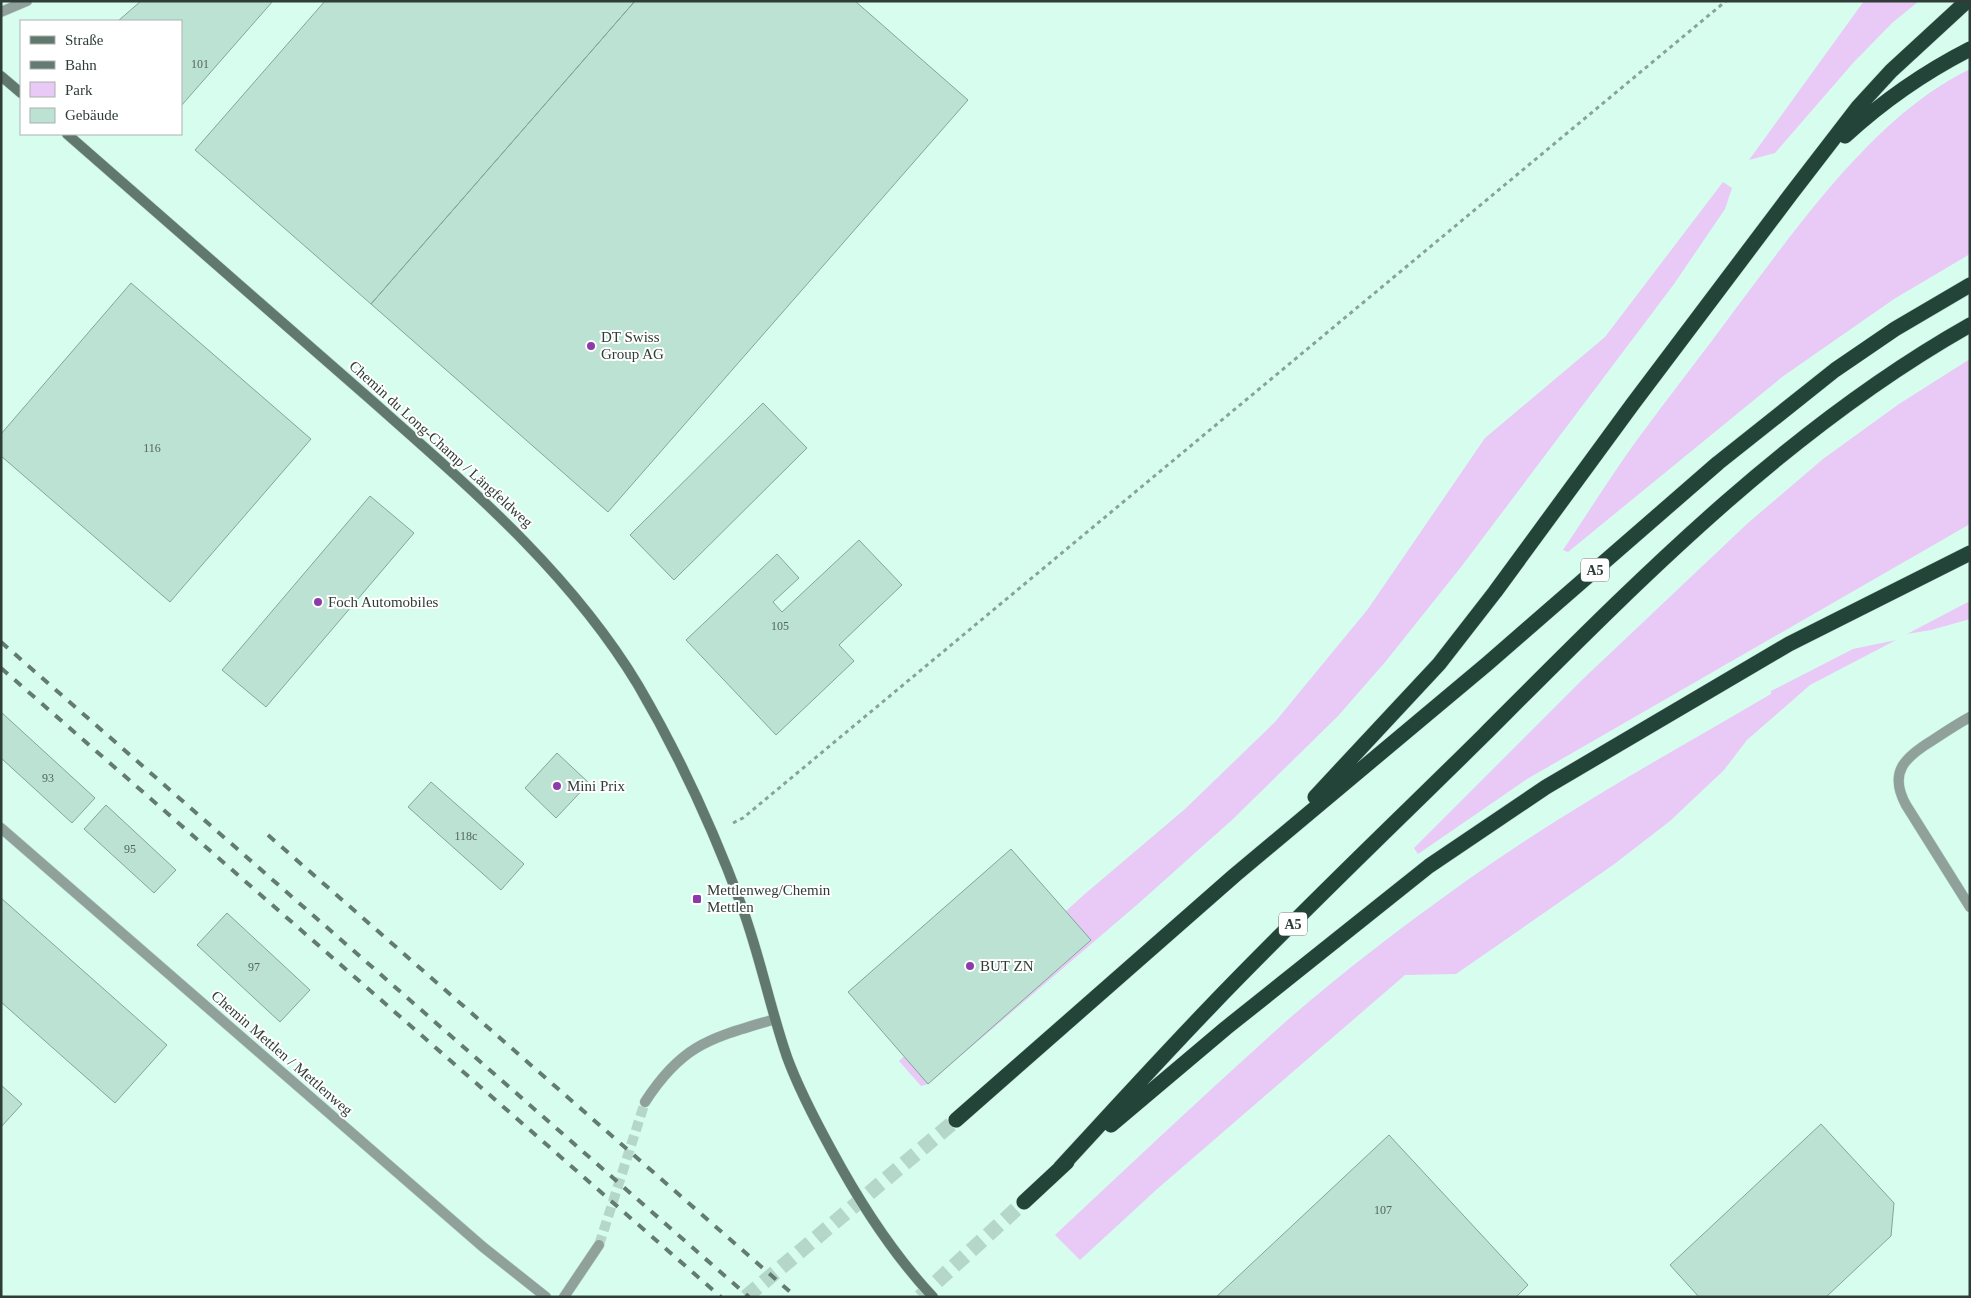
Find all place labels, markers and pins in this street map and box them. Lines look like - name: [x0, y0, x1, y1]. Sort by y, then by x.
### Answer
- place label: DT Swiss Group AG: [601, 329, 664, 362]
- marker: DT Swiss Group AG: [585, 340, 597, 352]
- place label: Foch Automobiles: [328, 594, 439, 610]
- marker: Foch Automobiles: [312, 596, 324, 608]
- place label: Mini Prix: [567, 778, 625, 794]
- marker: Mini Prix: [551, 780, 563, 792]
- place label: Mettlenweg/Chemin Mettlen: [707, 882, 831, 915]
- marker: Mettlenweg/Chemin Mettlen: [691, 893, 703, 905]
- place label: BUT ZN: [980, 958, 1034, 974]
- marker: BUT ZN: [964, 960, 976, 972]

